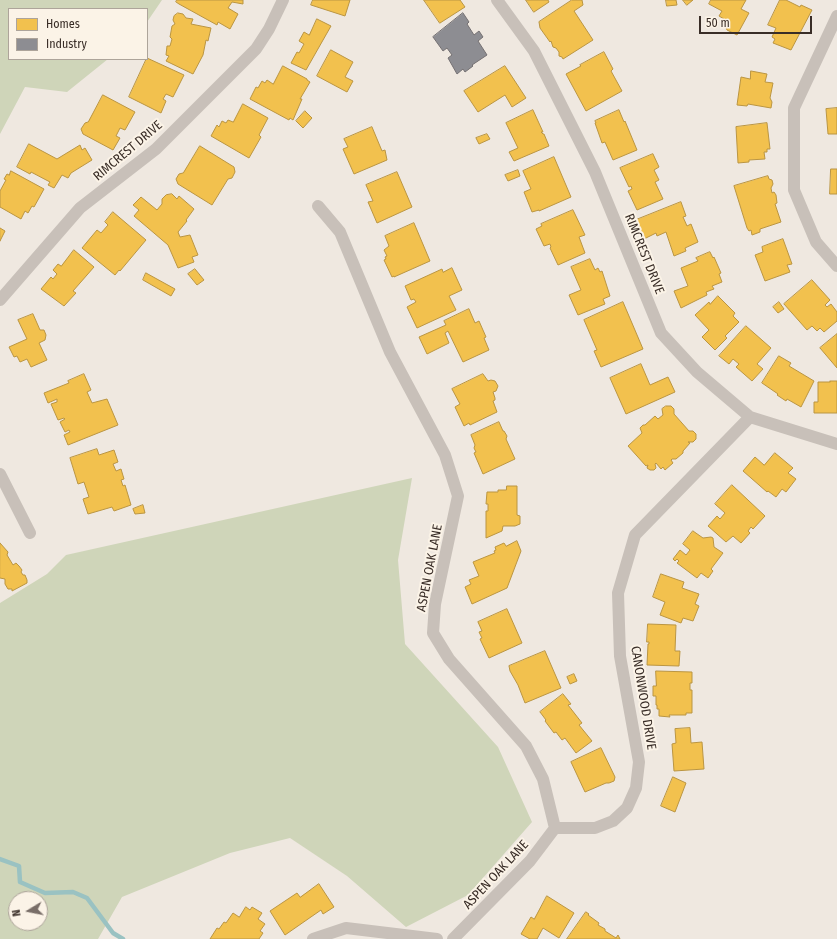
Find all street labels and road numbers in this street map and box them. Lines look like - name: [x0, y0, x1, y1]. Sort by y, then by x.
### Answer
- street label: RIMCREST DRIVE: [90, 118, 166, 184]
- street label: RIMCREST DRIVE: [621, 212, 667, 296]
- street label: ASPEN OAK LANE: [414, 523, 446, 613]
- street label: CANONWOOD DRIVE: [627, 645, 659, 751]
- street label: ASPEN OAK LANE: [460, 837, 532, 913]

